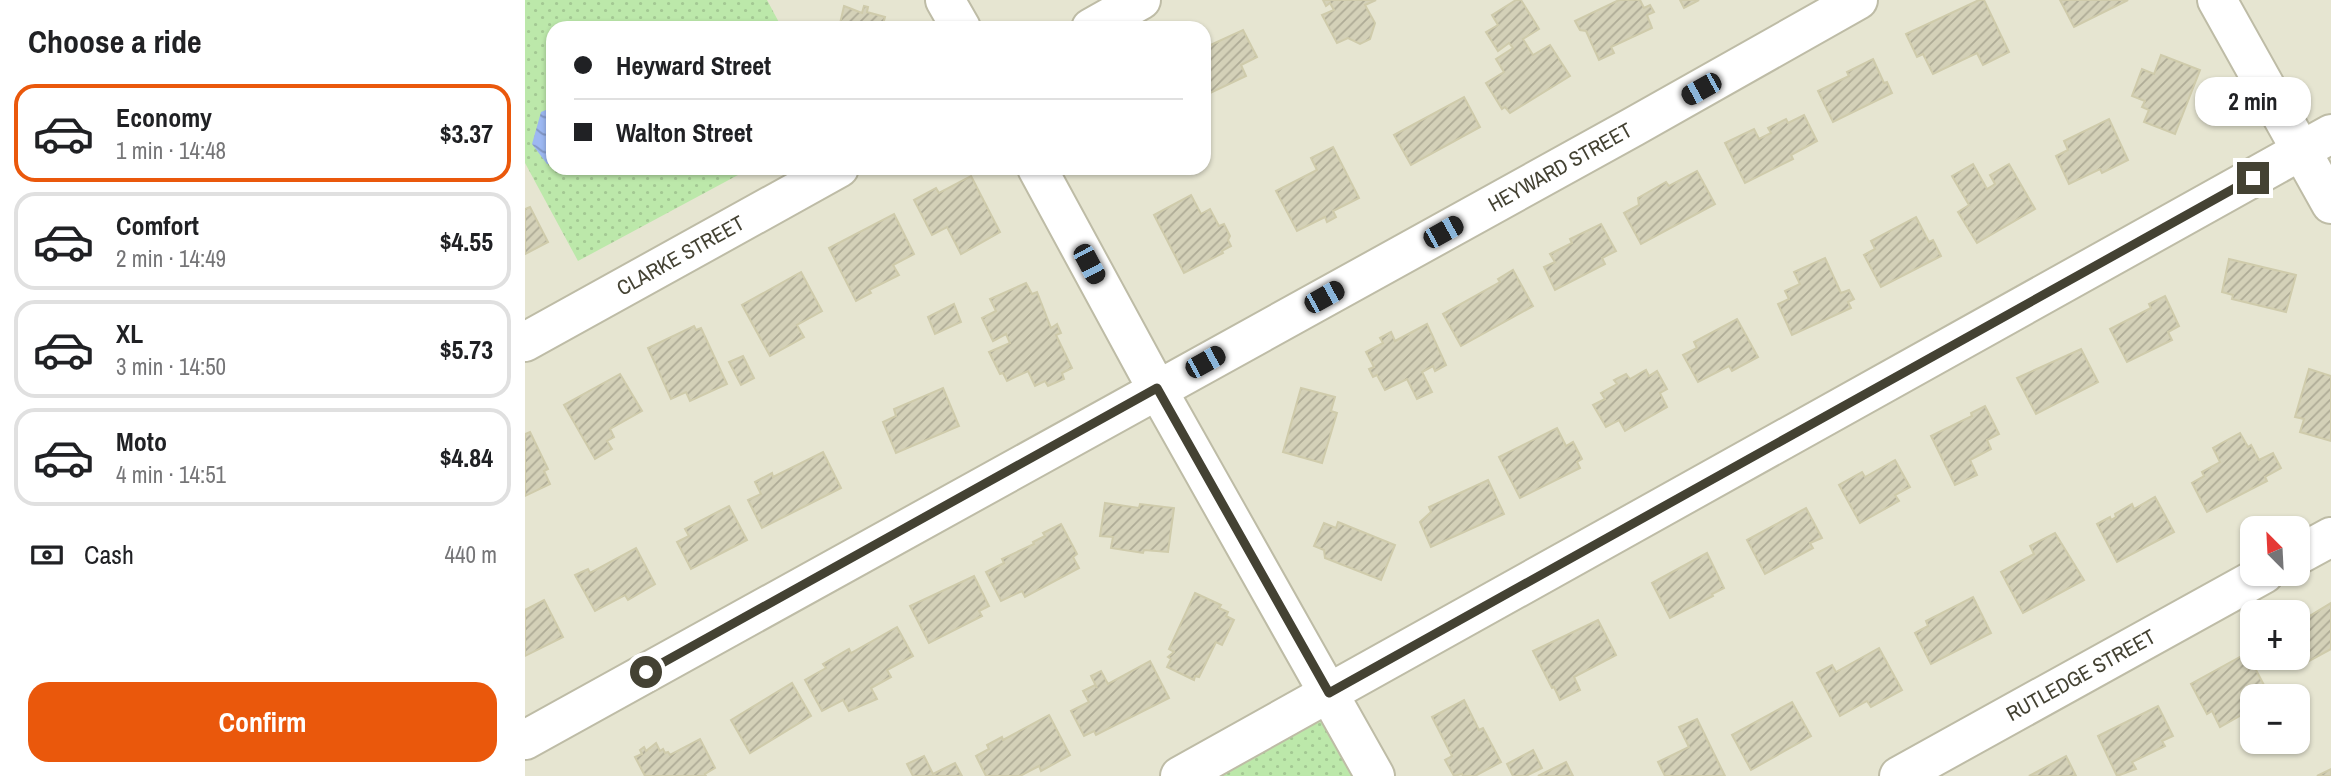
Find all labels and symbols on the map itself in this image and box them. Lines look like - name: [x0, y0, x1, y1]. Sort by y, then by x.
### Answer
- car: [1678, 70, 1725, 108]
- callout: 2 min: [2195, 76, 2311, 125]
- street label: HEYWARD STREET: [1483, 115, 1637, 218]
- route end: [2237, 162, 2269, 194]
- street label: CLARKE STREET: [611, 208, 750, 302]
- car: [1420, 213, 1467, 251]
- car: [1070, 241, 1109, 287]
- car: [1301, 278, 1348, 316]
- car: [1182, 343, 1229, 381]
- north arrow: [2240, 516, 2310, 586]
- street label: RUTLEDGE STREET: [2001, 622, 2161, 728]
- route start: [630, 656, 662, 688]

